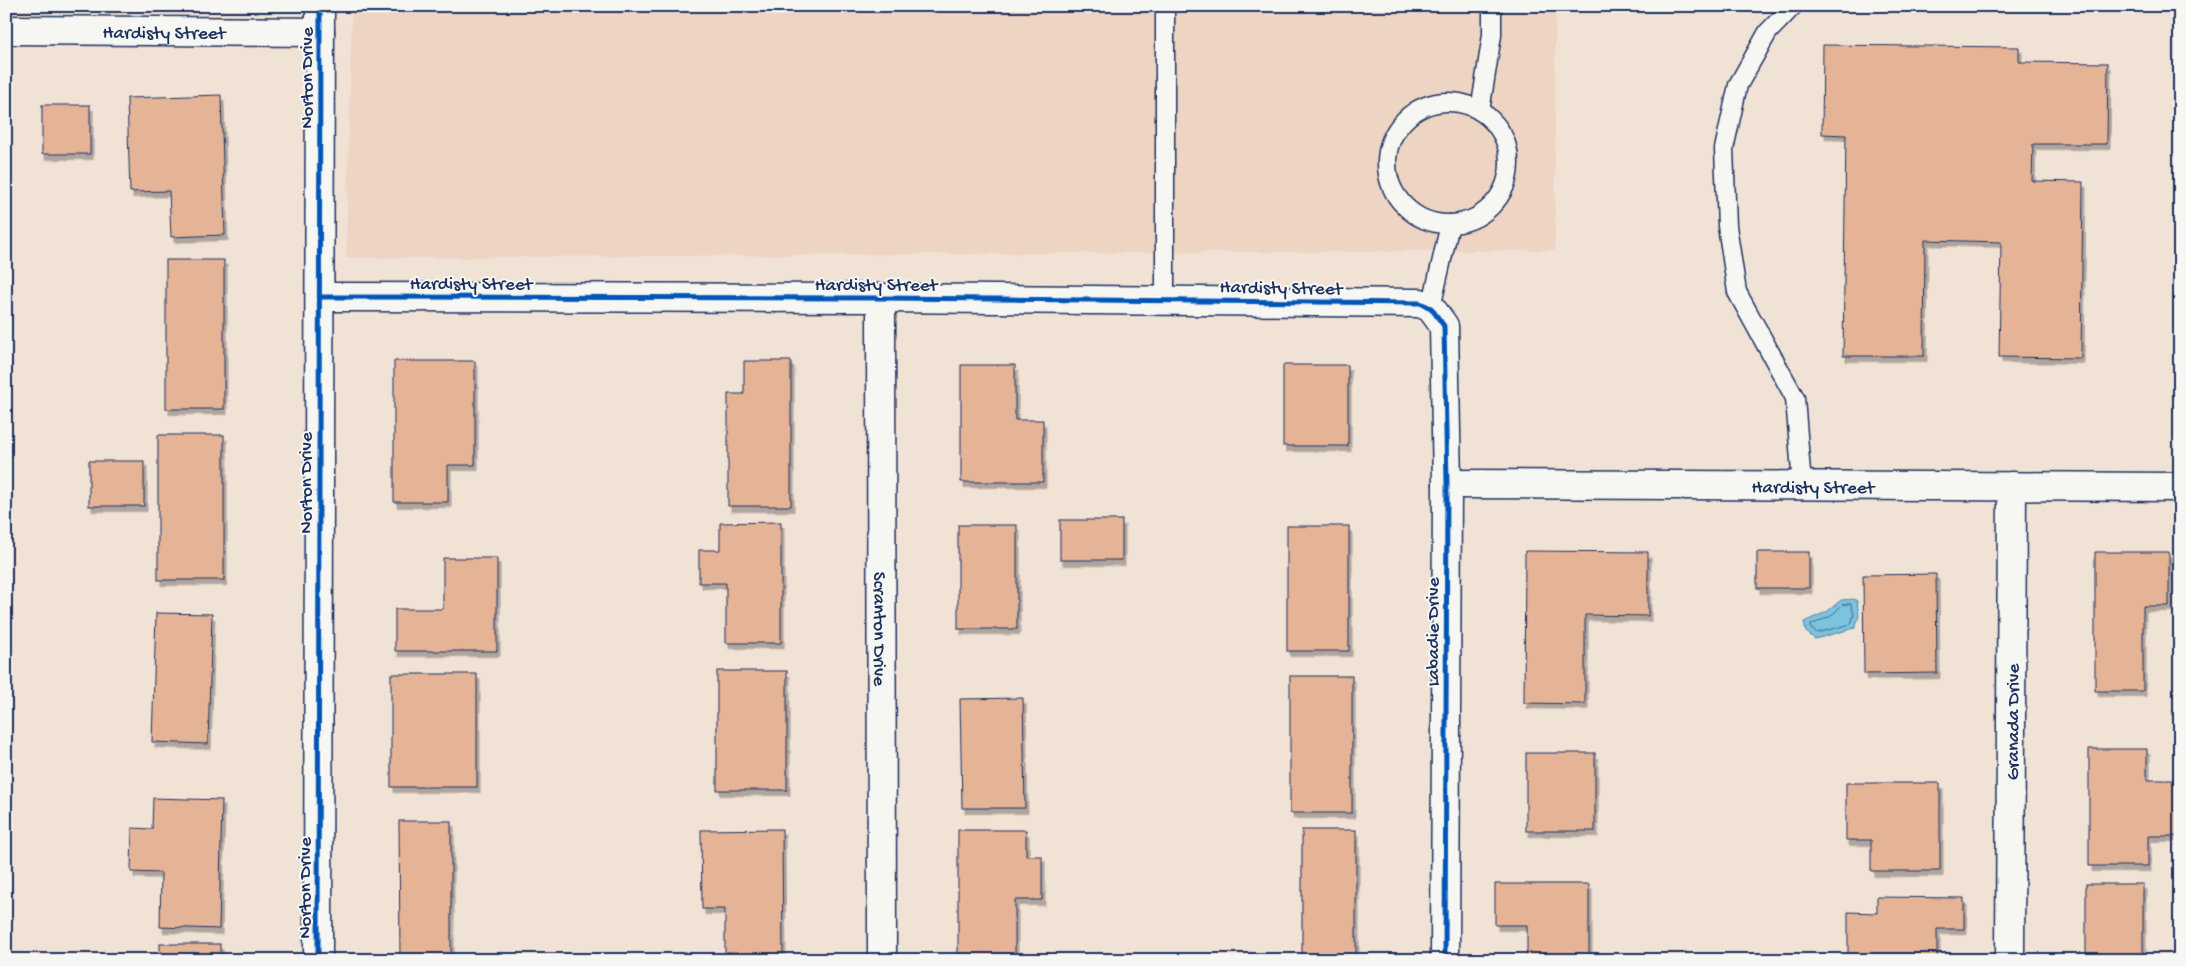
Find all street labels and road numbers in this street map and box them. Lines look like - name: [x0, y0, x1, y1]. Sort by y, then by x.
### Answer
- street label: Hardisty Street: [103, 23, 228, 46]
- street label: Norton Drive: [297, 27, 320, 129]
- street label: Hardisty Street: [410, 274, 535, 297]
- street label: Hardisty Street: [815, 275, 940, 298]
- street label: Hardisty Street: [1219, 277, 1345, 302]
- street label: Norton Drive: [296, 432, 319, 534]
- street label: Hardisty Street: [1752, 477, 1877, 501]
- street label: Scranton Drive: [866, 572, 890, 686]
- street label: Labadie Drive: [1423, 577, 1446, 687]
- street label: Granada Drive: [2003, 664, 2026, 780]
- street label: Norton Drive: [295, 837, 318, 939]

